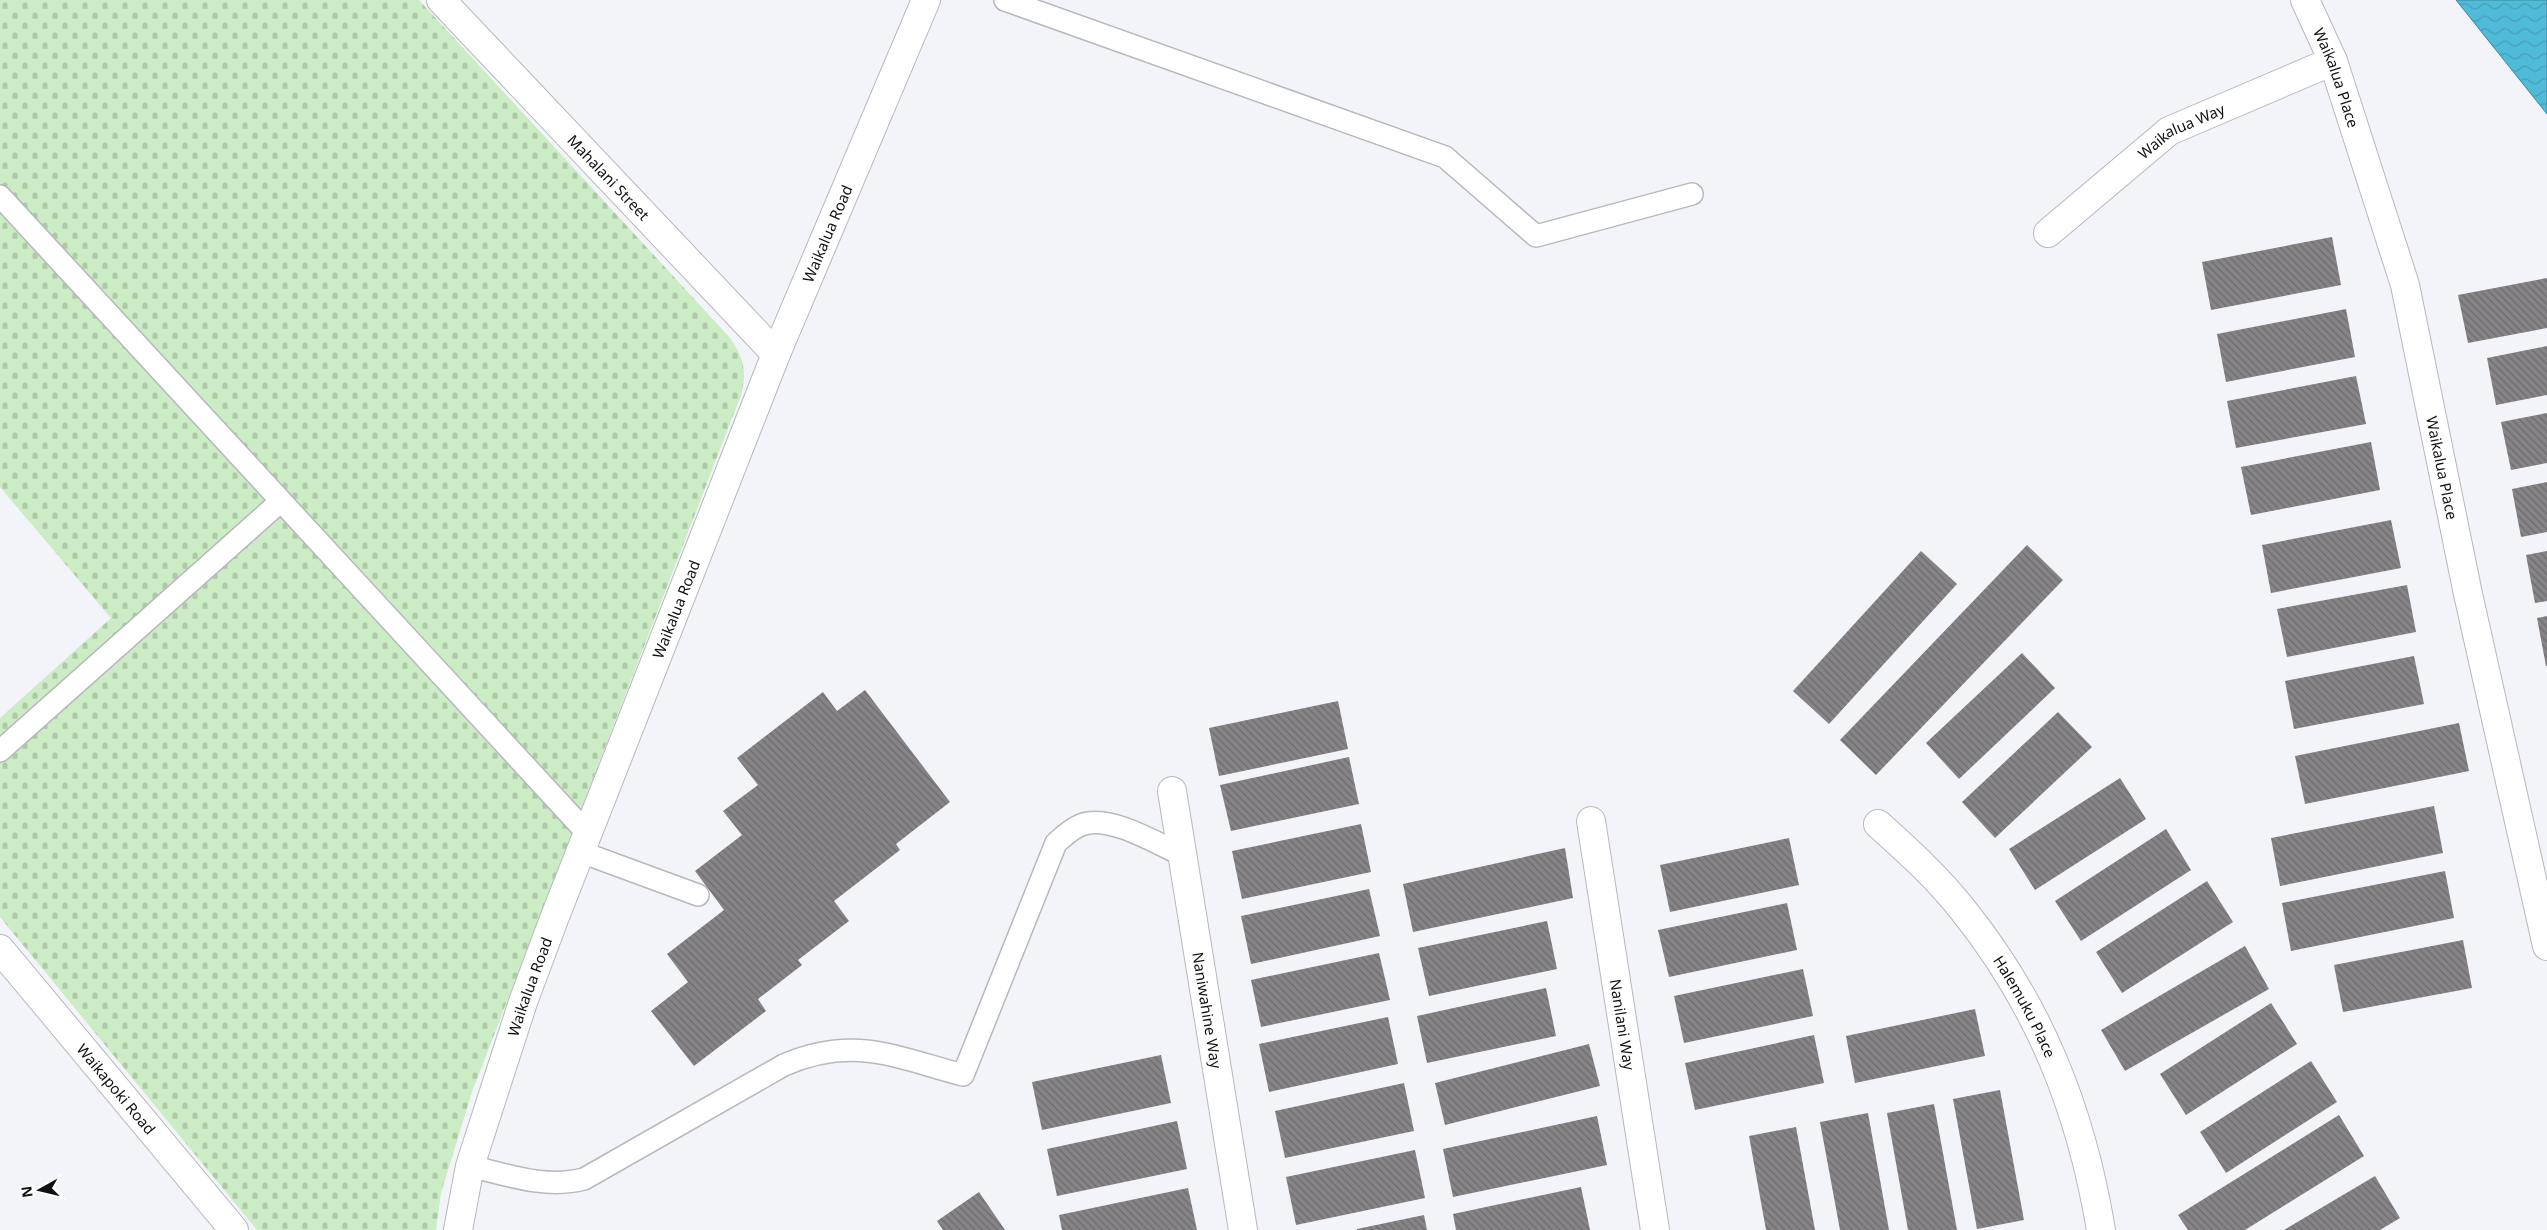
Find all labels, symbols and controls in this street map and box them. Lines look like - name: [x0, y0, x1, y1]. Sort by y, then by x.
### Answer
- street label: Waikalua Place: [2309, 24, 2364, 130]
- street label: Waikalua Way: [2133, 98, 2228, 163]
- street label: Mahalani Street: [563, 130, 655, 225]
- street label: Waikalua Road: [798, 182, 857, 285]
- street label: Waikalua Place: [2422, 414, 2463, 521]
- street label: Waikalua Road: [647, 557, 704, 661]
- street label: Waikalua Road: [503, 934, 556, 1039]
- street label: Naniwahine Way: [1188, 950, 1227, 1070]
- street label: Halemuku Place: [1989, 951, 2061, 1061]
- street label: Nanilani Way: [1606, 977, 1640, 1072]
- street label: Waikapoki Road: [73, 1039, 160, 1139]
- north arrow: [15, 1165, 65, 1215]
- text: N: [16, 1185, 37, 1199]

